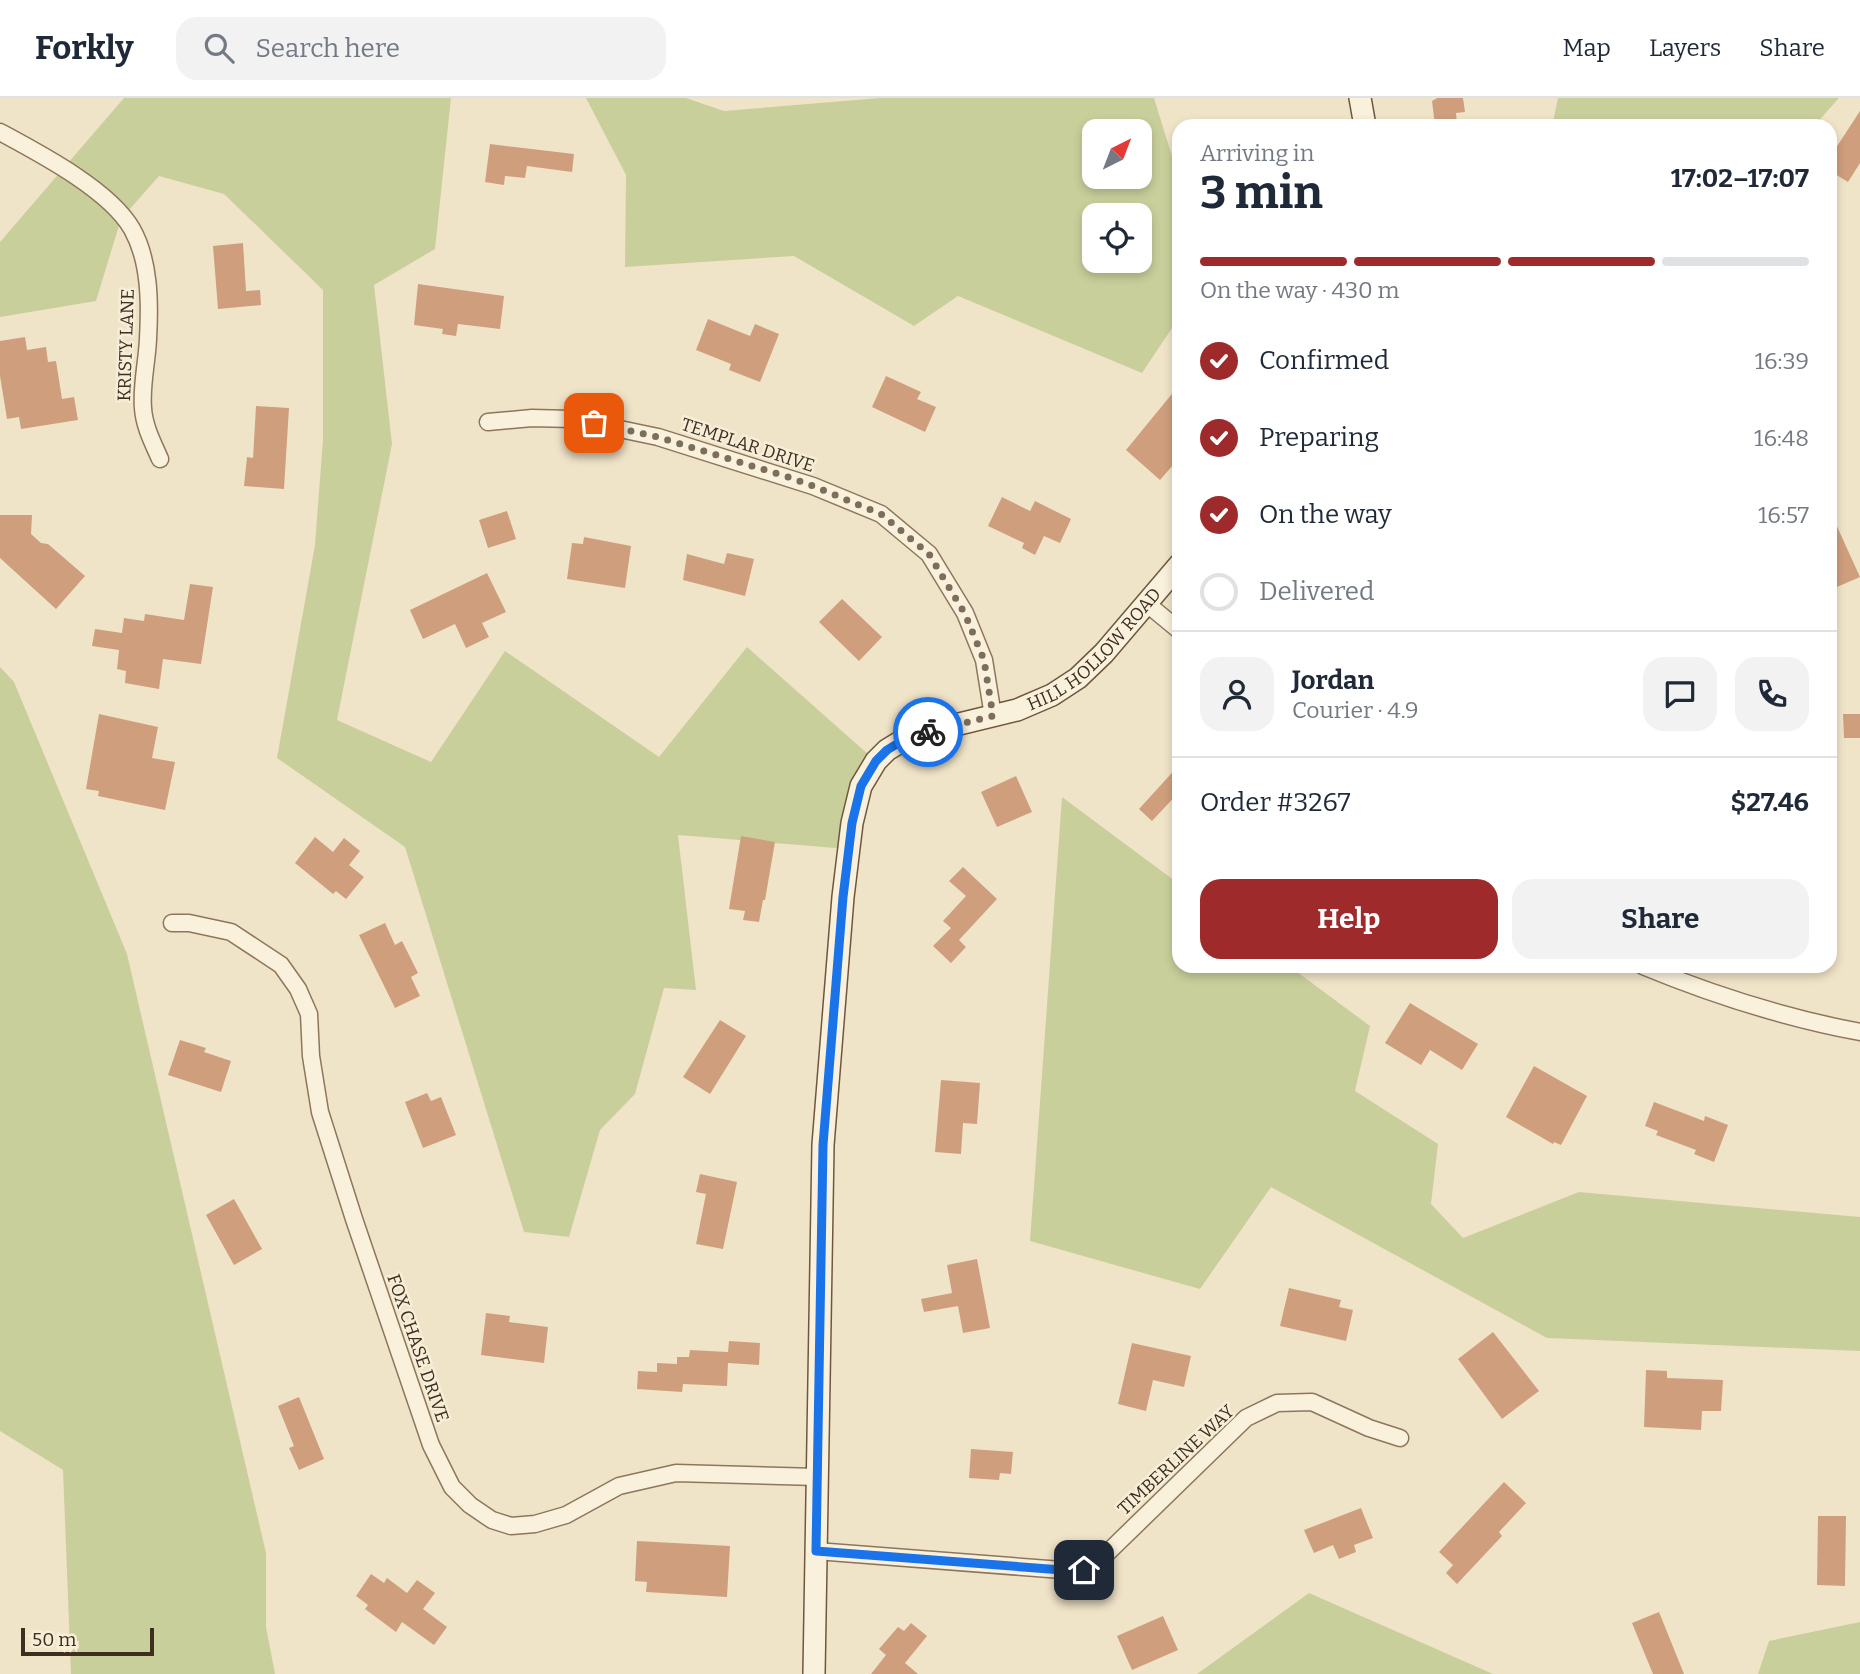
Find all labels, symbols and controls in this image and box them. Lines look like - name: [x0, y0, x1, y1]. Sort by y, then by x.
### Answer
- search box: [176, 17, 666, 80]
- text: Forkly: [35, 28, 134, 68]
- icon: search: [200, 29, 238, 67]
- text: Search here: [256, 33, 400, 64]
- text: Map: [1563, 34, 1611, 62]
- text: Layers: [1649, 34, 1721, 62]
- text: Share: [1759, 34, 1825, 62]
- north arrow: [1082, 119, 1152, 189]
- map controls: [1082, 119, 1152, 273]
- text: Arriving in: [1200, 139, 1314, 167]
- text: 17:02–17:07: [1671, 163, 1809, 194]
- text: 3 min: [1200, 165, 1323, 220]
- button: locate: [1082, 203, 1152, 273]
- text: On the way · 430 m: [1200, 276, 1399, 304]
- street label: KRISTY LANE: [113, 288, 139, 402]
- icon: check: [1200, 342, 1238, 380]
- text: Confirmed: [1259, 345, 1389, 376]
- text: 16:39: [1755, 347, 1809, 375]
- pin: [564, 393, 624, 453]
- icon: bag: [575, 404, 613, 442]
- street label: TEMPLAR DRIVE: [679, 413, 817, 477]
- icon: check: [1200, 419, 1238, 457]
- text: Preparing: [1259, 422, 1379, 453]
- text: 16:48: [1754, 424, 1809, 452]
- icon: check: [1200, 496, 1238, 534]
- text: On the way: [1259, 499, 1392, 530]
- text: 16:57: [1758, 501, 1809, 529]
- text: Delivered: [1259, 576, 1374, 607]
- street label: HILL HOLLOW ROAD: [1024, 583, 1166, 715]
- button: person: [1200, 657, 1274, 731]
- button: chat: [1643, 657, 1717, 731]
- button: phone: [1735, 657, 1809, 731]
- text: Jordan: [1292, 665, 1374, 696]
- text: Courier · 4.9: [1292, 696, 1419, 724]
- courier: [893, 697, 963, 767]
- icon: bike: [909, 713, 947, 751]
- text: Order #3267: [1200, 787, 1350, 818]
- text: $27.46: [1730, 787, 1809, 818]
- button: Help: [1200, 879, 1498, 959]
- button: Share: [1512, 879, 1809, 959]
- street label: FOX CHASE DRIVE: [382, 1271, 454, 1425]
- street label: TIMBERLINE WAY: [1113, 1400, 1239, 1520]
- pin: [1054, 1540, 1114, 1600]
- icon: home: [1065, 1551, 1103, 1589]
- scale bar: [21, 1625, 154, 1657]
- text: 50 m: [32, 1628, 76, 1651]

